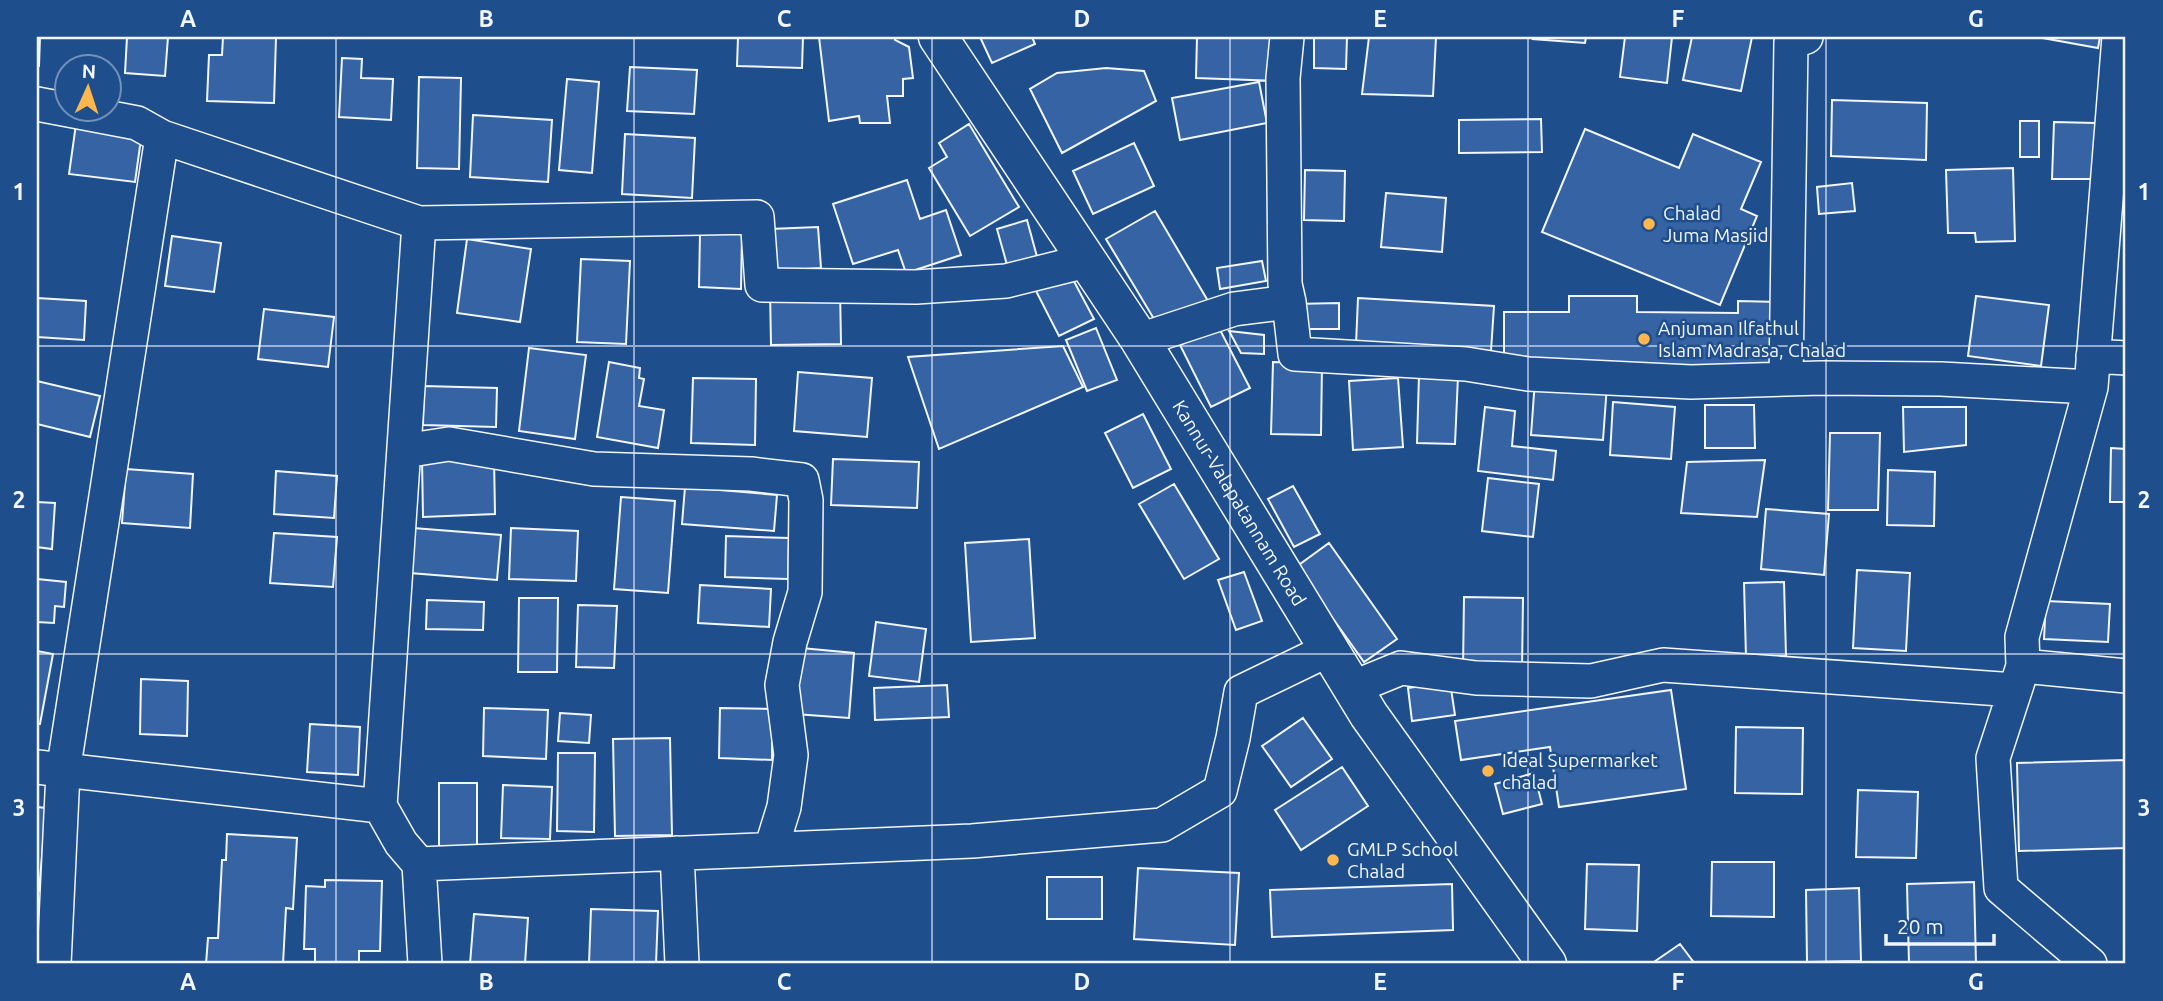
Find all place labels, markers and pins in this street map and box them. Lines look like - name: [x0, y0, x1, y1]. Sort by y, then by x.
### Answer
- place label: Chalad Juma Masjid: [1663, 202, 1769, 246]
- marker: Chalad Juma Masjid: [1641, 216, 1657, 232]
- place label: Anjuman Ilfathul Islam Madrasa, Chalad: [1658, 317, 1846, 361]
- marker: Anjuman Ilfathul Islam Madrasa, Chalad: [1636, 331, 1652, 347]
- place label: Ideal Supermarket chalad: [1502, 749, 1658, 793]
- marker: Ideal Supermarket chalad: [1480, 763, 1496, 779]
- place label: GMLP School Chalad: [1347, 838, 1458, 882]
- marker: GMLP School Chalad: [1325, 852, 1341, 868]

